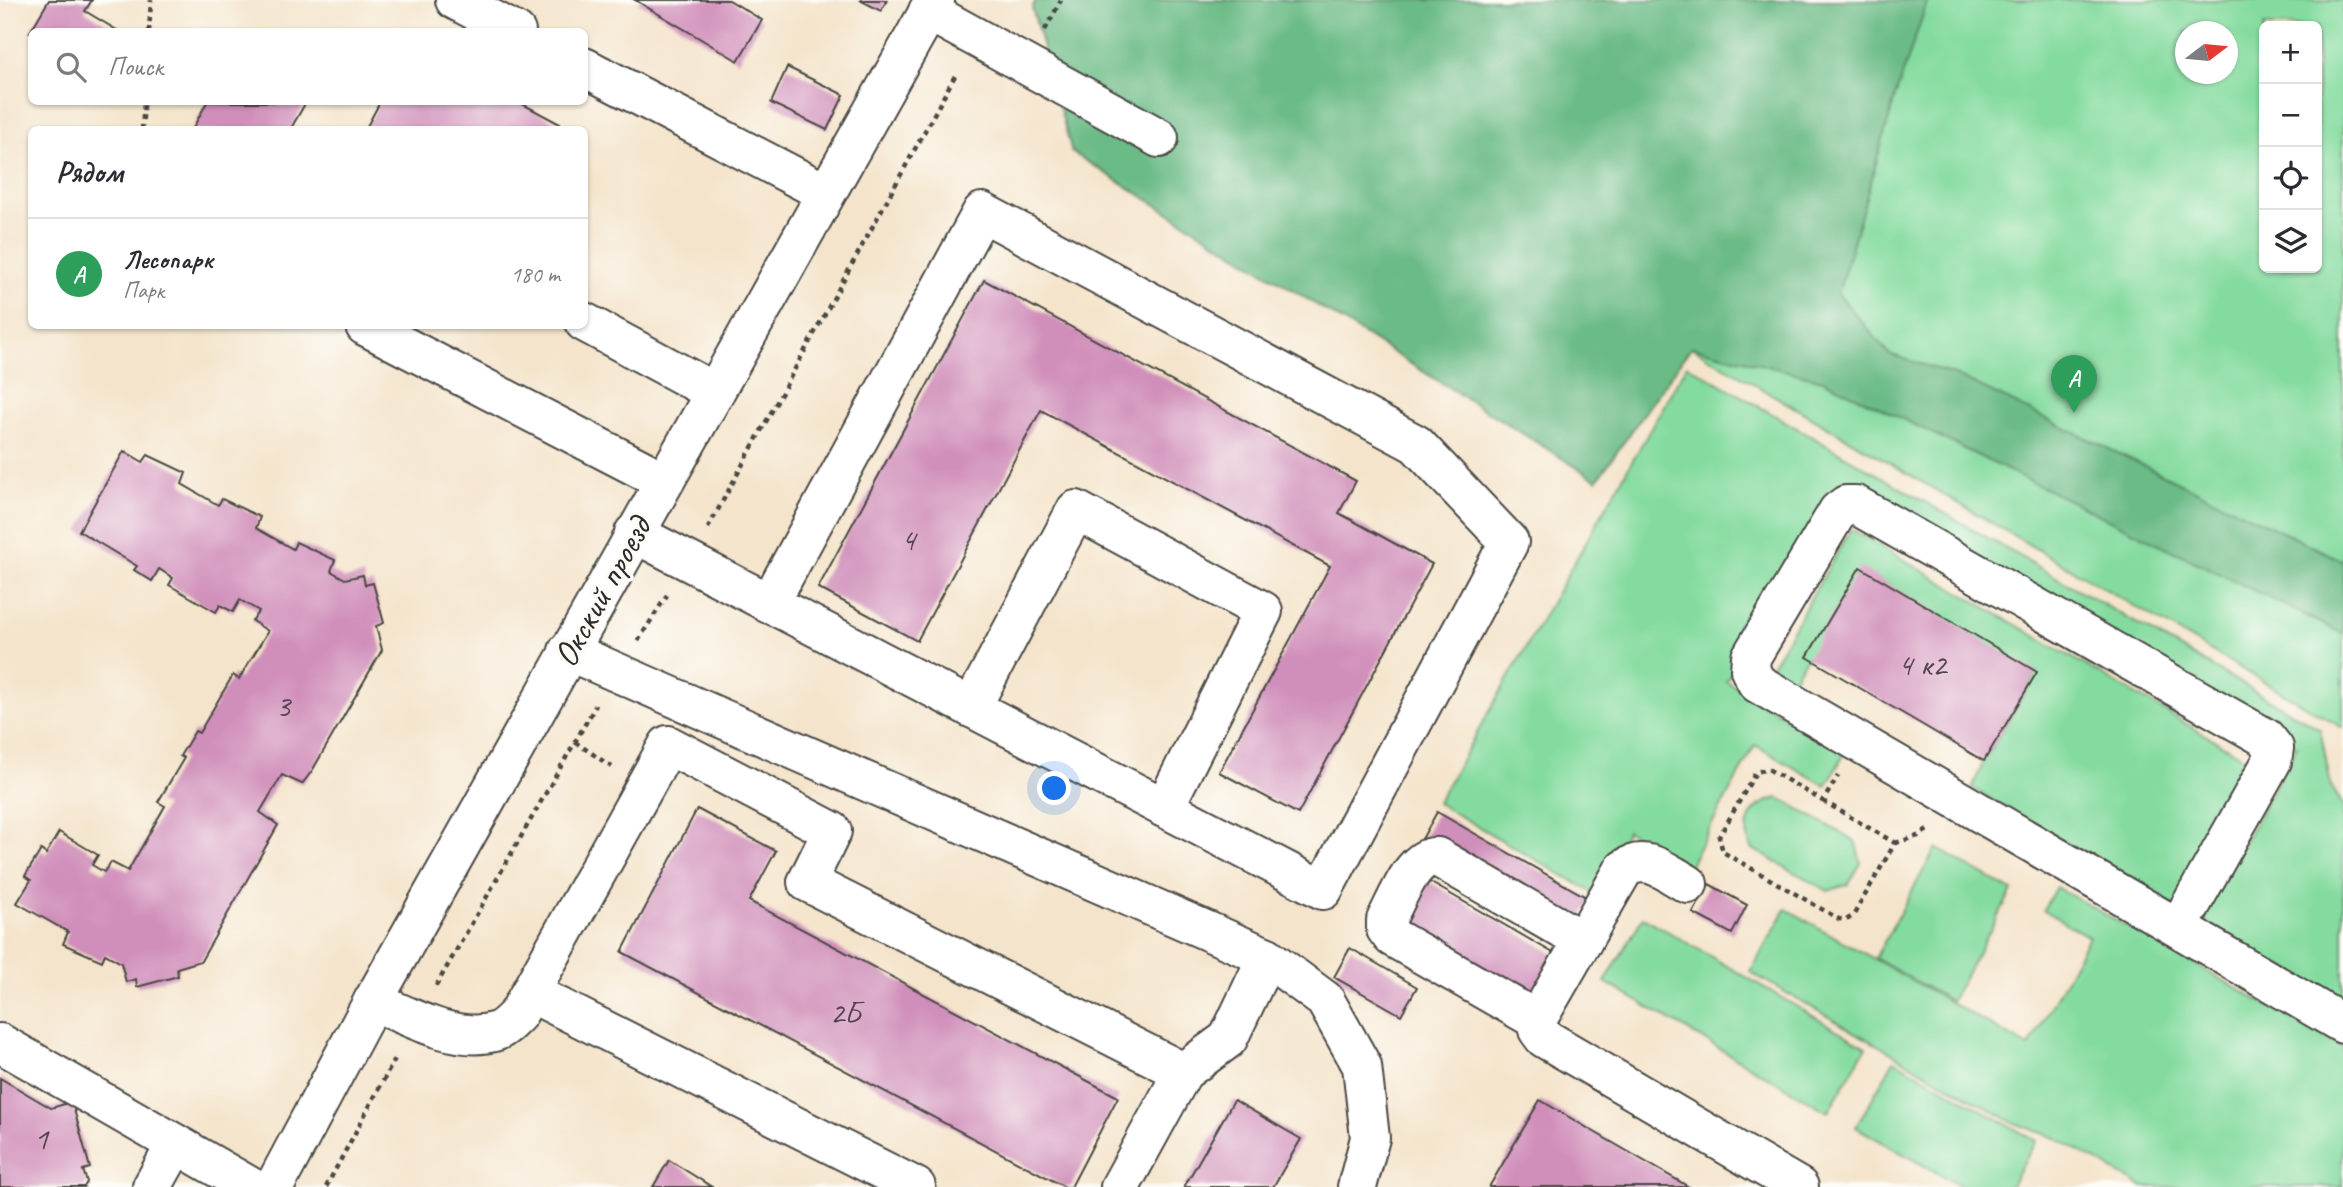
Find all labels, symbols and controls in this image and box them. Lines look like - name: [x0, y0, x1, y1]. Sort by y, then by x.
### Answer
- north arrow: [2175, 21, 2238, 84]
- map controls: [2259, 21, 2322, 273]
- button: +: [2259, 21, 2322, 84]
- search box: [28, 28, 588, 105]
- icon: search: [52, 48, 90, 86]
- text: Поиск: [108, 50, 163, 83]
- button: −: [2259, 84, 2322, 147]
- button: locate: [2259, 147, 2322, 210]
- text: Рядом: [56, 153, 123, 191]
- button: layers: [2259, 210, 2322, 273]
- text: Лесопарк: [123, 243, 213, 276]
- text: A: [73, 260, 85, 289]
- text: 180 m: [511, 260, 560, 289]
- text: Парк: [123, 276, 164, 305]
- pin: A: [2051, 355, 2097, 413]
- street label: Окский проезд: [543, 506, 663, 675]
- house number: 4: [901, 519, 919, 560]
- house number: 4 к2: [1898, 644, 1949, 685]
- house number: 3: [276, 685, 293, 726]
- your location: [1037, 771, 1071, 805]
- house number: 2Б: [830, 992, 865, 1033]
- house number: 1: [34, 1118, 50, 1159]

